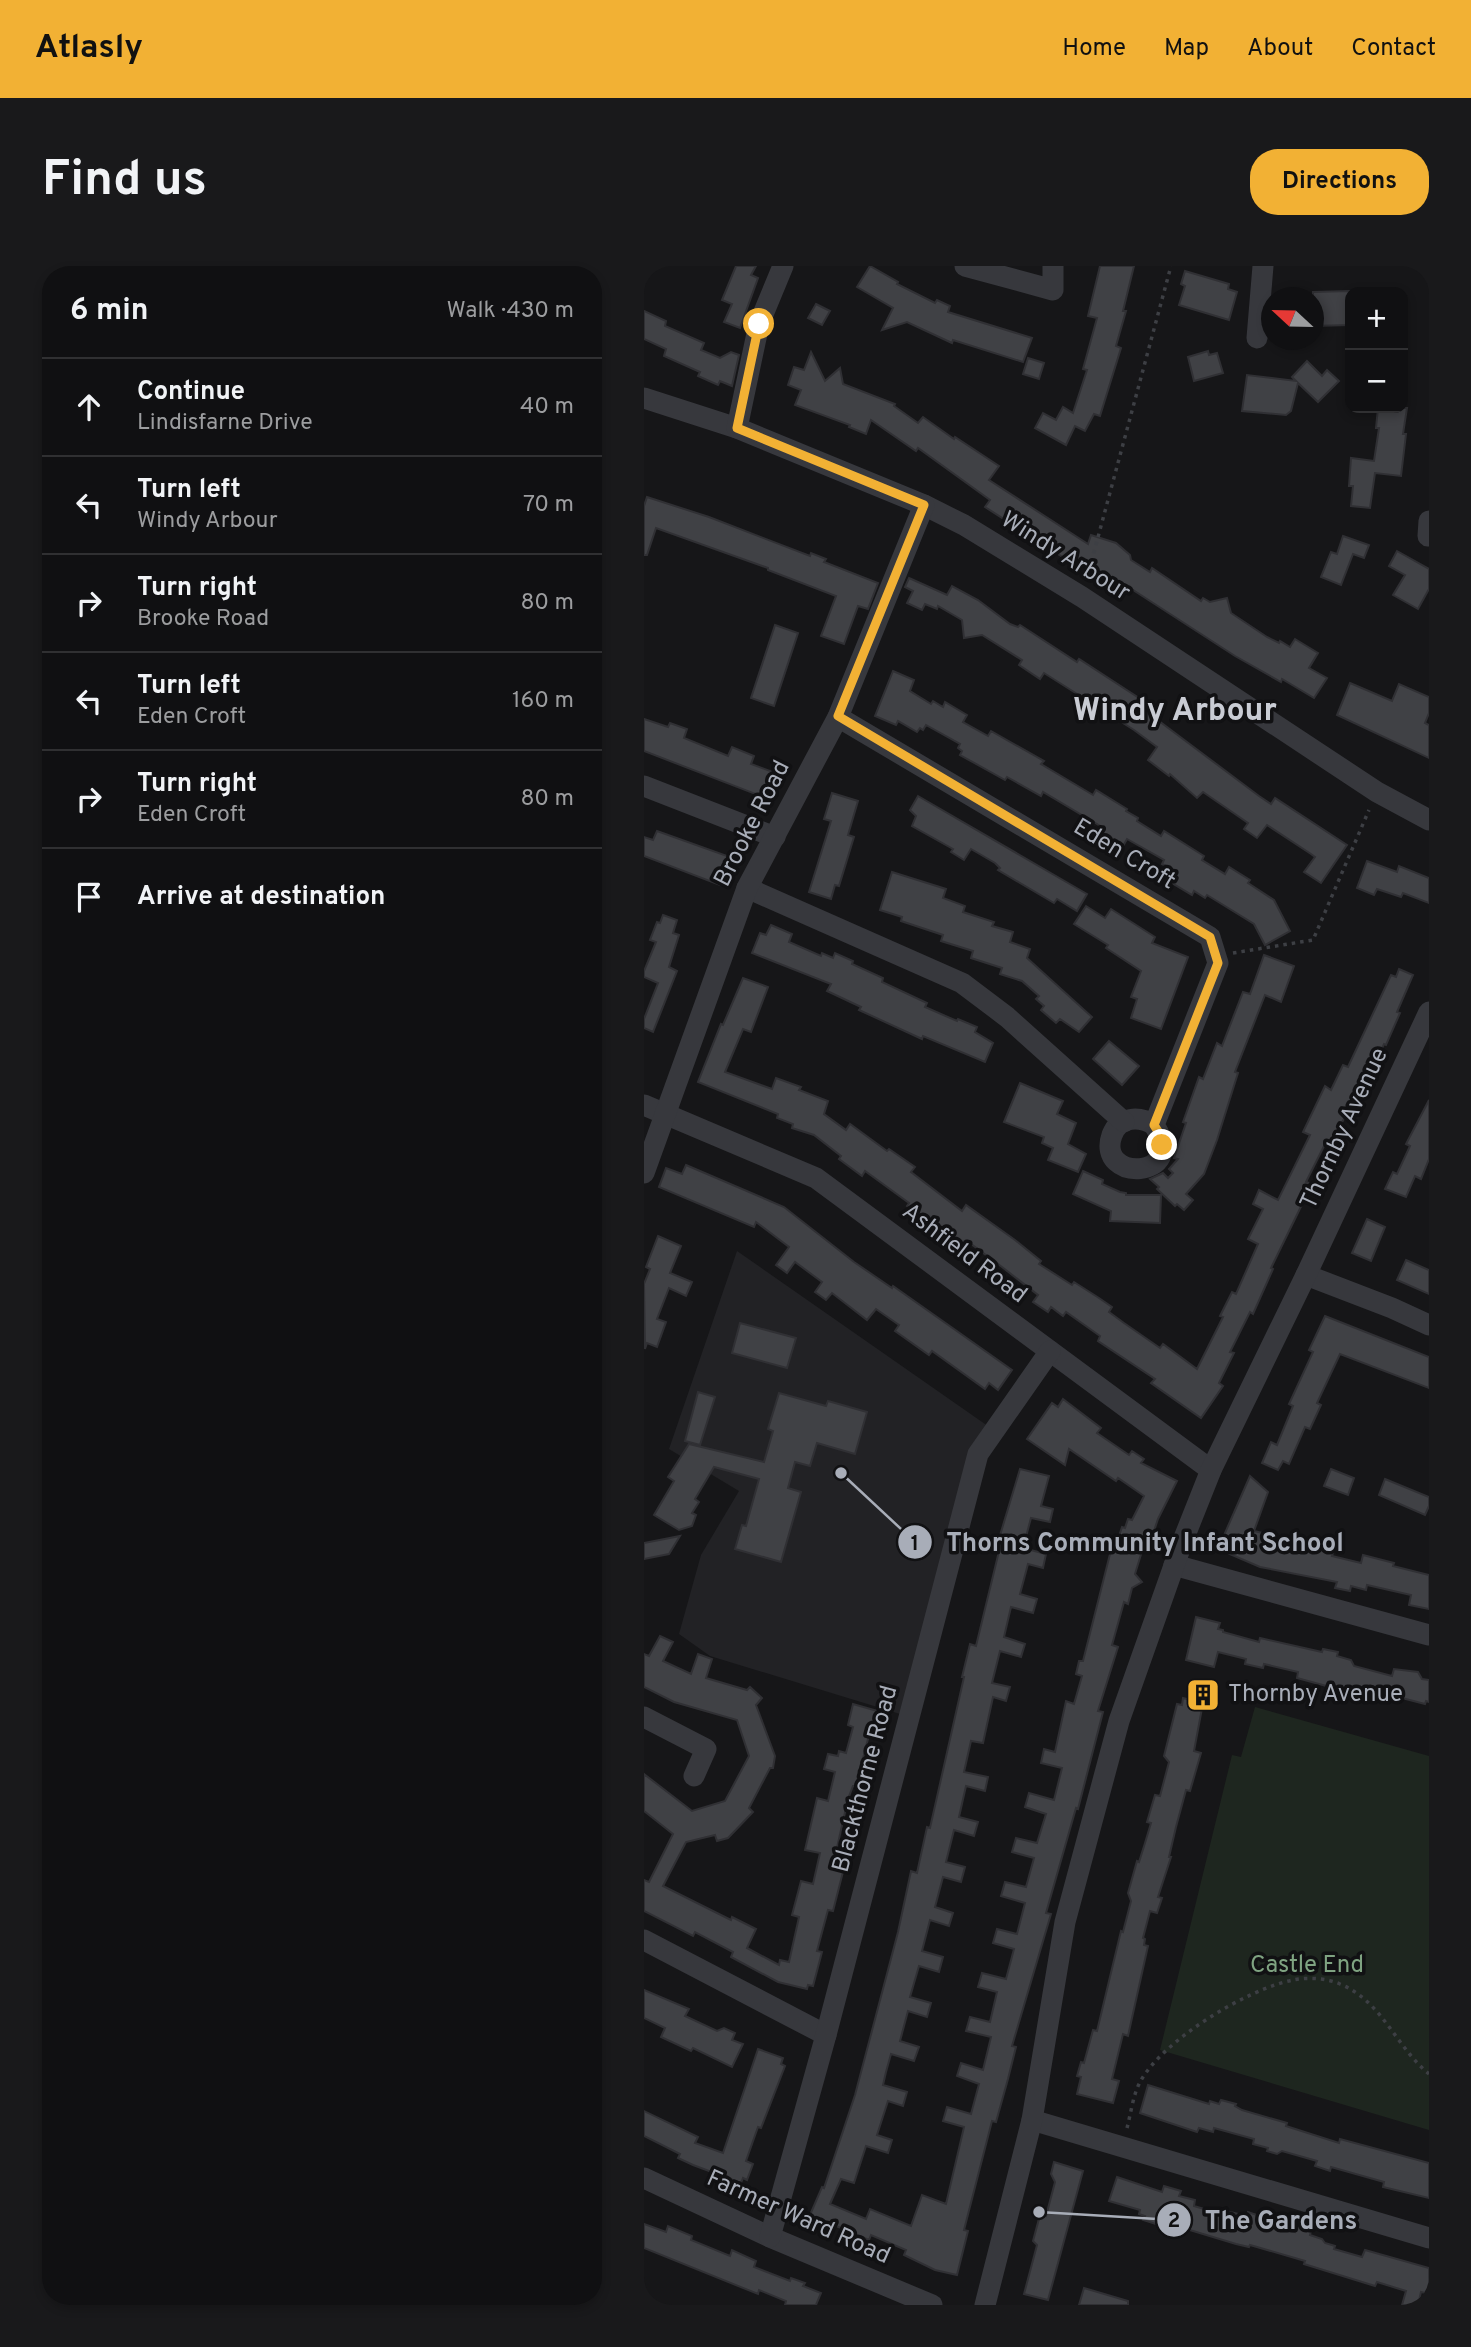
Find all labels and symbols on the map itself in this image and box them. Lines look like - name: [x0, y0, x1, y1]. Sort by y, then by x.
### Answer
- north arrow: [1261, 287, 1324, 350]
- route start: [743, 308, 774, 339]
- street label: Windy Arbour: [995, 505, 1135, 609]
- district label: Windy Arbour: [1073, 692, 1277, 732]
- street label: Brooke Road: [708, 756, 798, 892]
- street label: Eden Croft: [1067, 813, 1181, 897]
- street label: Thornby Avenue: [1294, 1043, 1396, 1215]
- route end: [1146, 1129, 1177, 1160]
- street label: Ashfield Road: [896, 1197, 1032, 1311]
- callout: Thorns Community Infant School: [898, 1519, 1358, 1566]
- text: Thorns Community Infant School: [946, 1528, 1344, 1561]
- text: 1: [911, 1531, 919, 1558]
- building icon: Thornby Avenue: [1184, 1676, 1222, 1714]
- place label: Thornby Avenue: [1228, 1680, 1403, 1710]
- street label: Blackthorne Road: [827, 1682, 905, 1876]
- park label: Castle End: [1250, 1951, 1364, 1981]
- street label: Farmer Ward Road: [701, 2164, 895, 2272]
- callout: The Gardens: [1156, 2196, 1371, 2243]
- text: The Gardens: [1205, 2206, 1357, 2239]
- text: 2: [1168, 2208, 1180, 2235]

